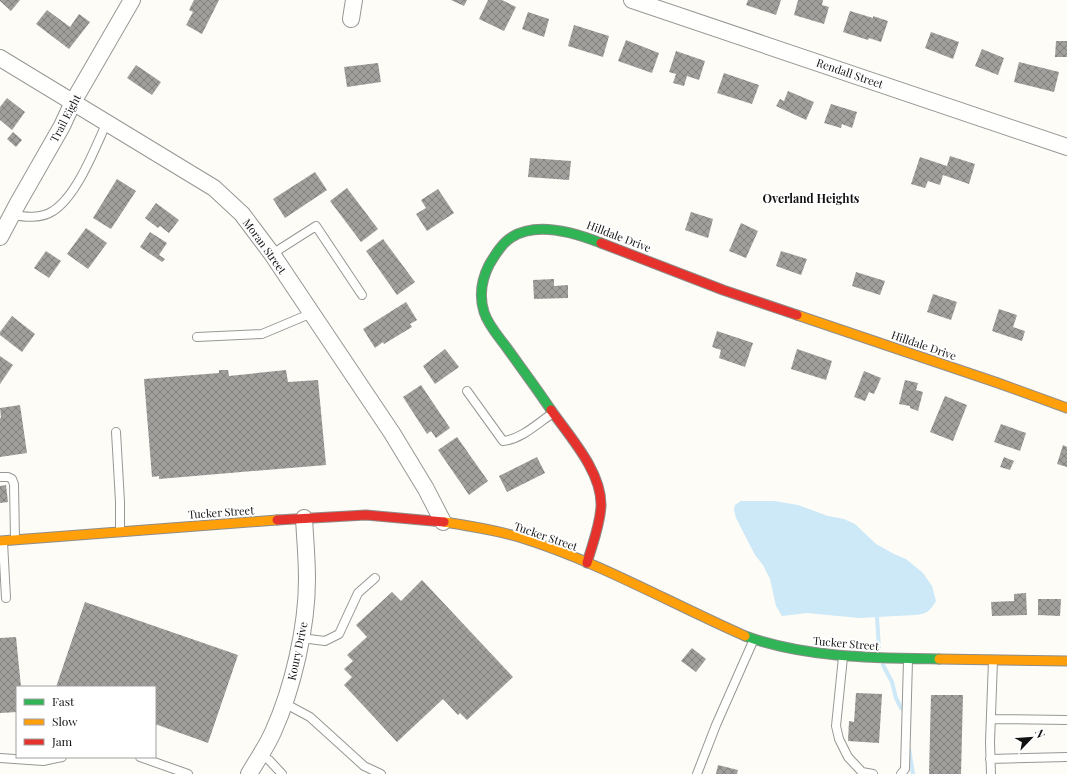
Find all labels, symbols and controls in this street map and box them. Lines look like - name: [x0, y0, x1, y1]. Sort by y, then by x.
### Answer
- street label: Rendall Street: [815, 55, 885, 91]
- street label: Trail Eight: [46, 91, 84, 145]
- district label: Overland Heights: [763, 190, 860, 206]
- street label: Moran Street: [240, 215, 290, 277]
- street label: Hilldale Drive: [585, 217, 654, 255]
- street label: Hilldale Drive: [889, 327, 959, 363]
- street label: Tucker Street: [188, 502, 255, 522]
- street label: Tucker Street: [512, 518, 580, 554]
- street label: Koury Drive: [283, 620, 311, 682]
- street label: Tucker Street: [812, 633, 880, 653]
- legend: [16, 686, 156, 758]
- text: Fast: [52, 693, 75, 709]
- text: Slow: [52, 713, 78, 729]
- north arrow: [1011, 718, 1051, 758]
- text: N: [1032, 727, 1049, 740]
- text: Jam: [51, 733, 73, 749]

